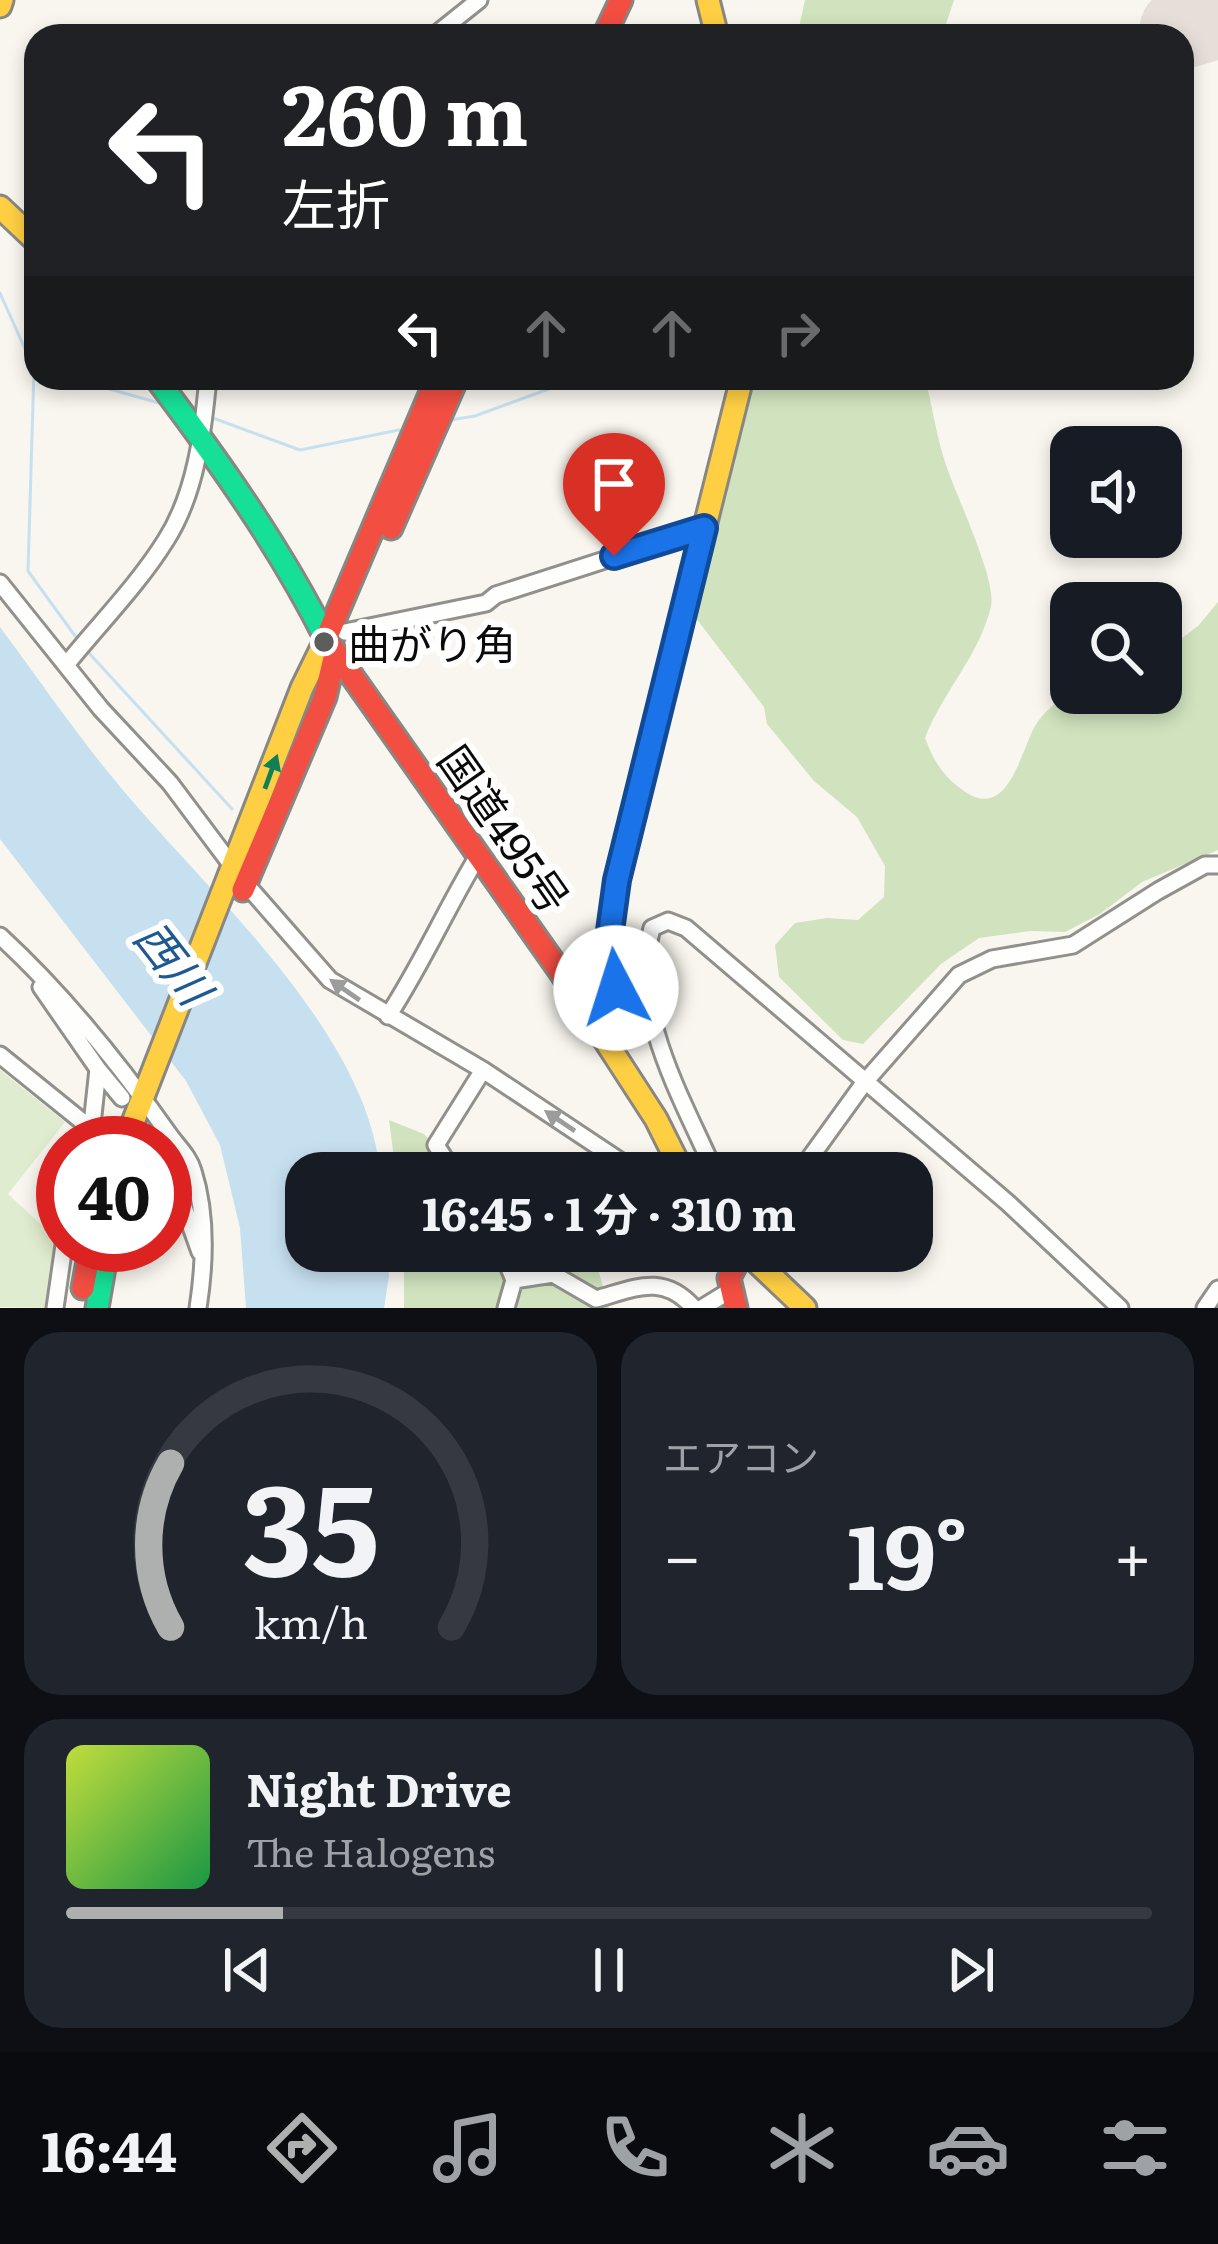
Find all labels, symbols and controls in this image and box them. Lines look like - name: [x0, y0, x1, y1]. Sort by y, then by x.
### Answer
- text: 260 m: [282, 47, 528, 172]
- icon: left: [84, 72, 240, 228]
- text: 左折: [282, 161, 390, 242]
- icon: left: [387, 300, 453, 366]
- icon: ahead: [513, 300, 579, 366]
- icon: ahead: [639, 300, 705, 366]
- icon: right: [765, 300, 831, 366]
- map controls: [1050, 426, 1182, 714]
- button: sound: [1050, 426, 1182, 558]
- pin: [563, 433, 665, 556]
- icon: arrive: [581, 451, 647, 517]
- button: search: [1050, 582, 1182, 714]
- place label: 曲がり角: [348, 611, 516, 673]
- marker: 曲がり角: [311, 629, 337, 655]
- street label: 国道495号: [425, 731, 587, 925]
- one-way arrow: [262, 754, 281, 790]
- water label: 西川: [121, 905, 232, 1020]
- position arrow: [553, 925, 679, 1051]
- one-way arrow: [329, 979, 362, 1002]
- one-way arrow: [544, 1111, 577, 1133]
- speed limit sign: 40: [36, 1116, 192, 1272]
- text: 16:45 · 1 分 · 310 m: [422, 1178, 796, 1245]
- text: エアコン: [663, 1426, 819, 1484]
- text: 35: [242, 1429, 379, 1614]
- text: 19°: [847, 1484, 968, 1618]
- text: −: [663, 1503, 701, 1601]
- text: +: [1114, 1503, 1152, 1601]
- text: km/h: [253, 1588, 368, 1651]
- text: Night Drive: [246, 1754, 512, 1821]
- text: The Halogens: [246, 1821, 495, 1879]
- icon: previous: [214, 1937, 280, 2003]
- icon: pause: [576, 1937, 642, 2003]
- icon: next: [938, 1937, 1004, 2003]
- icon: directions: [260, 2106, 344, 2190]
- icon: music: [426, 2106, 510, 2190]
- icon: phone: [593, 2106, 677, 2190]
- icon: climate: [760, 2106, 844, 2190]
- icon: car: [926, 2106, 1010, 2190]
- icon: filters: [1093, 2106, 1177, 2190]
- text: 16:44: [41, 2108, 177, 2189]

